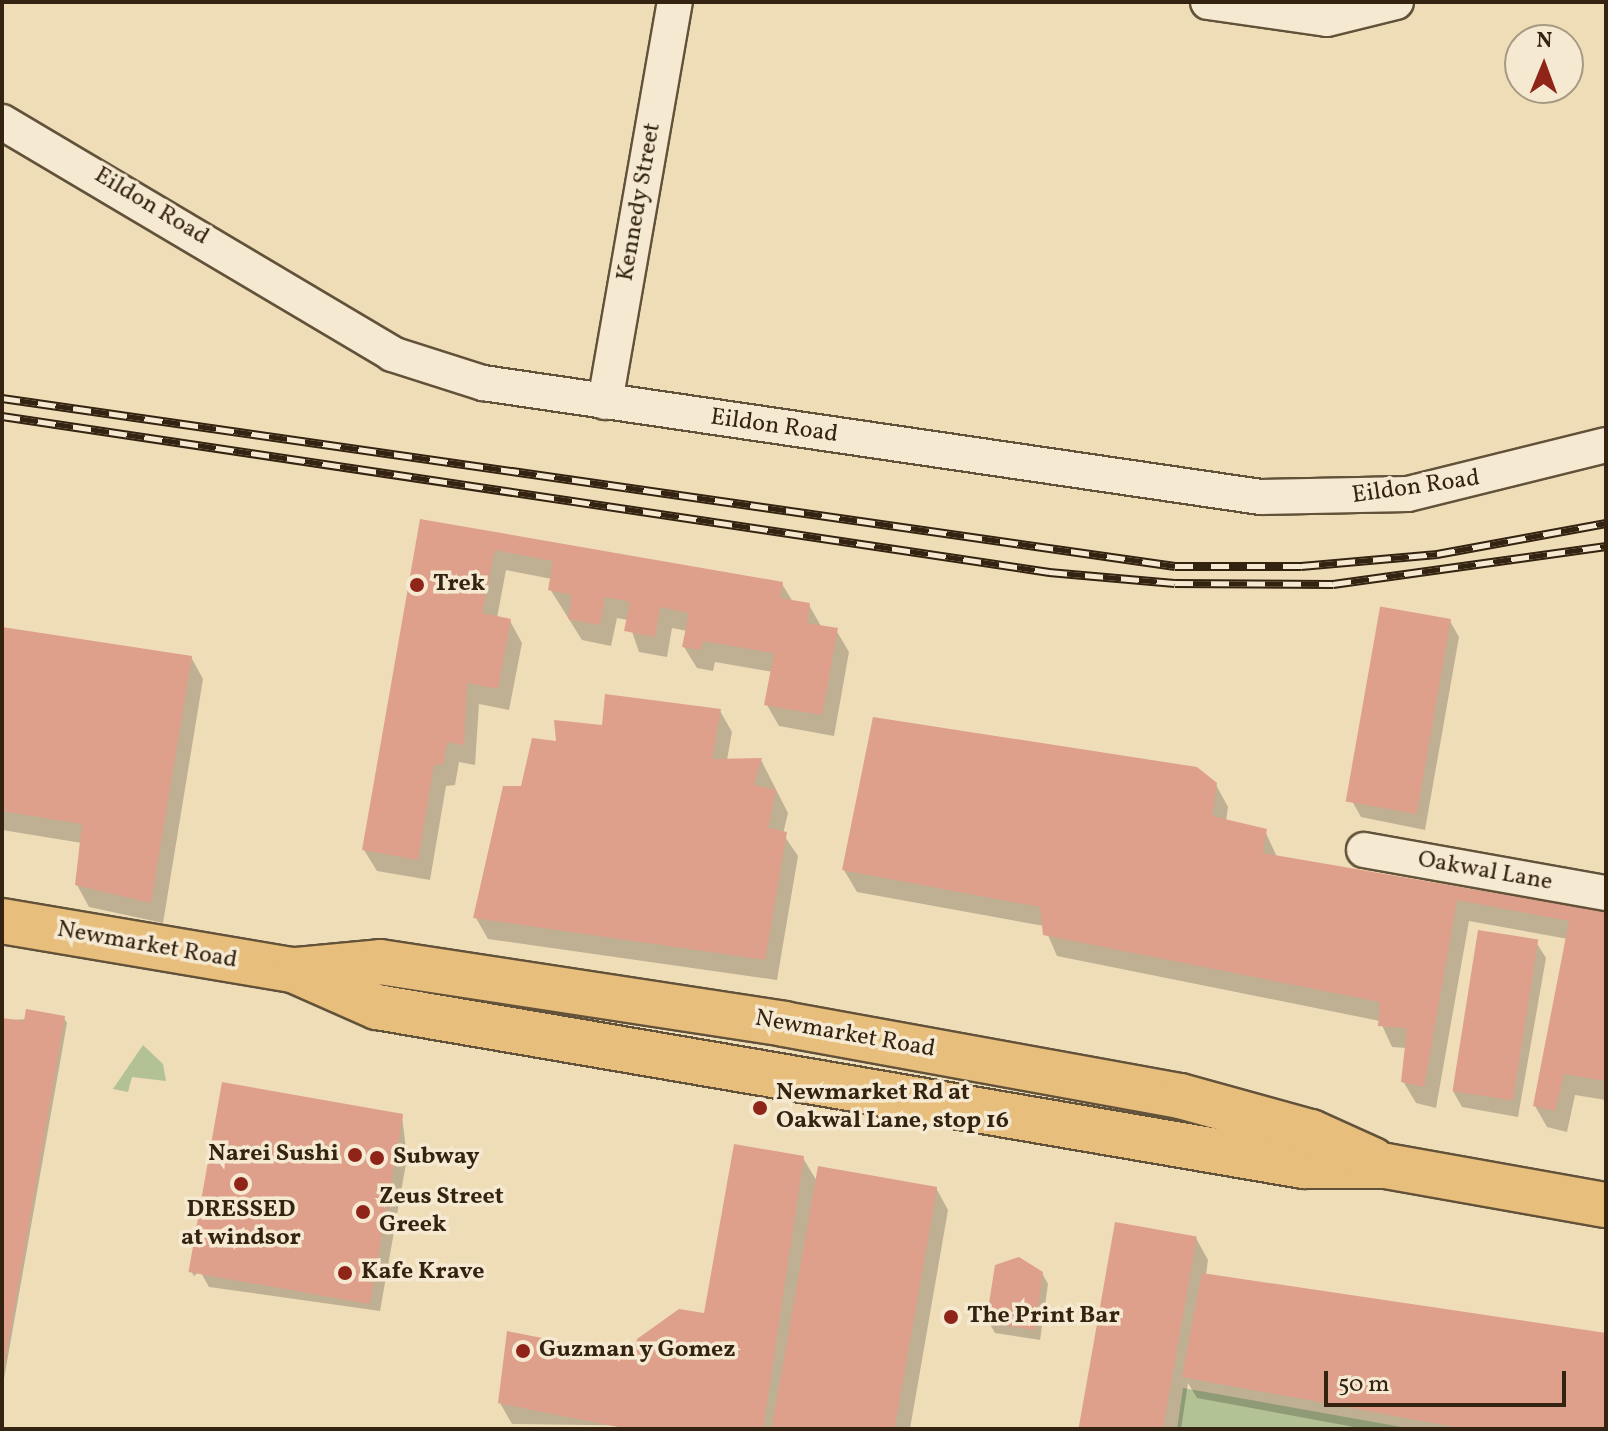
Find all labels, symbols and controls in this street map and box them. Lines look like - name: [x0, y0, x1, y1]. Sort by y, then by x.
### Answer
- north arrow: [1504, 24, 1584, 104]
- text: N: [1536, 26, 1553, 57]
- street label: Kennedy Street: [612, 120, 668, 284]
- street label: Eildon Road: [89, 162, 213, 252]
- street label: Eildon Road: [708, 404, 840, 450]
- street label: Eildon Road: [1350, 465, 1482, 511]
- place label: Trek: [433, 571, 485, 599]
- marker: Trek: [408, 576, 426, 594]
- street label: Oakwal Lane: [1415, 846, 1555, 898]
- street label: Newmarket Road: [55, 916, 239, 976]
- street label: Newmarket Road: [753, 1005, 937, 1065]
- place label: Newmarket Rd at Oakwal Lane, stop 16: [776, 1080, 1009, 1136]
- marker: Newmarket Rd at Oakwal Lane, stop 16: [751, 1099, 769, 1117]
- place label: Narei Sushi: [208, 1141, 339, 1169]
- place label: Subway: [393, 1144, 480, 1172]
- marker: Narei Sushi: [346, 1146, 364, 1164]
- marker: Subway: [368, 1149, 386, 1167]
- marker: DRESSED at windsor: [232, 1175, 250, 1193]
- place label: Zeus Street Greek: [379, 1184, 504, 1240]
- place label: DRESSED at windsor: [181, 1197, 301, 1253]
- marker: Zeus Street Greek: [354, 1203, 372, 1221]
- place label: Kafe Krave: [361, 1259, 484, 1287]
- marker: Kafe Krave: [336, 1264, 354, 1282]
- place label: The Print Bar: [967, 1303, 1120, 1331]
- marker: The Print Bar: [942, 1308, 960, 1326]
- place label: Guzman y Gomez: [539, 1337, 736, 1365]
- marker: Guzman y Gomez: [514, 1342, 532, 1360]
- scale bar: [1328, 1355, 1570, 1405]
- text: 50 m: [1338, 1368, 1390, 1402]

